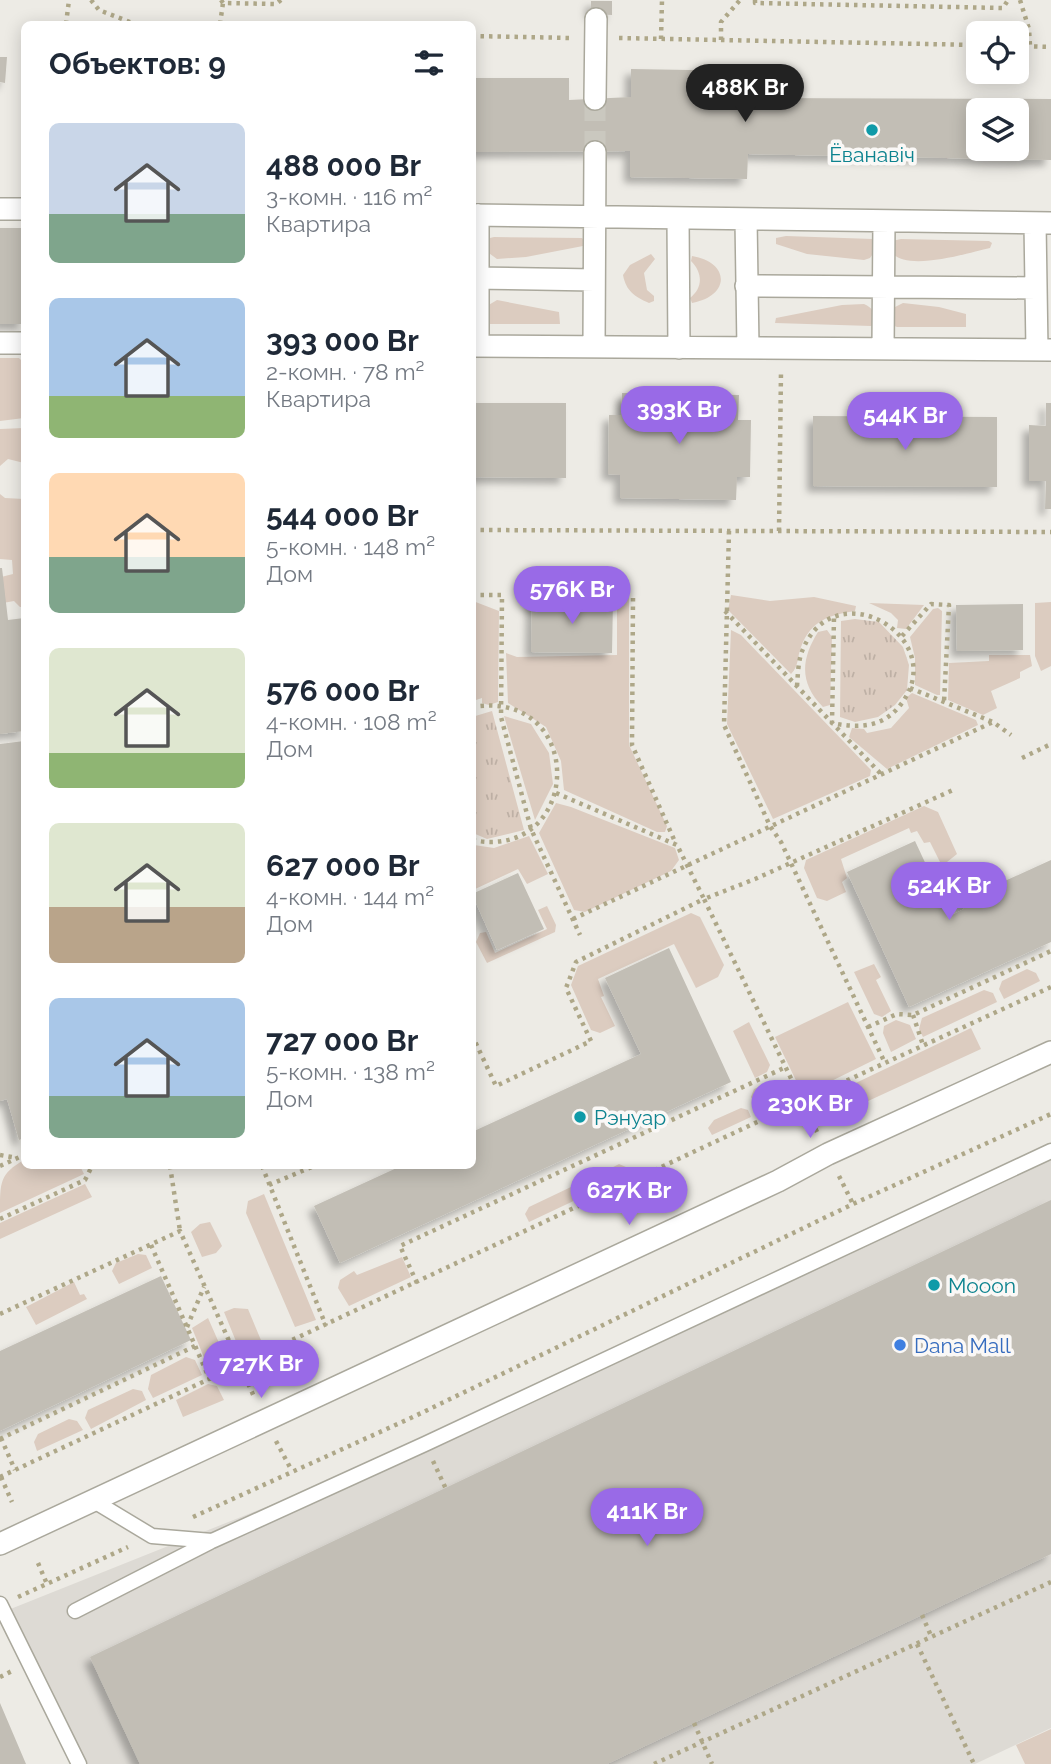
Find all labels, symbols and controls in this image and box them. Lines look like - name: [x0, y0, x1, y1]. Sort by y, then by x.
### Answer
- map controls: [966, 21, 1029, 161]
- button: locate: [966, 21, 1029, 84]
- icon: filters: [410, 44, 448, 82]
- text: Объектов: 9: [49, 46, 226, 81]
- pin: 488K Br: [680, 64, 810, 124]
- text: 488K Br: [702, 73, 788, 100]
- button: layers: [966, 98, 1029, 161]
- marker: Ёванавіч: [864, 122, 880, 138]
- place label: Ёванавіч: [829, 142, 915, 167]
- text: 488 000 Br: [266, 148, 421, 183]
- icon: home: [105, 151, 189, 235]
- text: 3-комн. · 116 m²: [266, 183, 432, 210]
- text: Квартира: [266, 210, 371, 237]
- text: 393 000 Br: [266, 323, 419, 358]
- icon: home: [105, 326, 189, 410]
- text: 2-комн. · 78 m²: [266, 358, 425, 385]
- text: Квартира: [266, 385, 371, 412]
- pin: 393K Br: [614, 386, 744, 446]
- pin: 544K Br: [840, 392, 970, 452]
- text: 393K Br: [637, 395, 721, 422]
- text: 544K Br: [863, 401, 947, 428]
- text: 544 000 Br: [266, 498, 419, 533]
- icon: home: [105, 501, 189, 585]
- text: 5-комн. · 148 m²: [266, 533, 435, 560]
- text: Дом: [266, 560, 313, 587]
- pin: 576K Br: [507, 566, 637, 626]
- text: 576K Br: [530, 575, 614, 602]
- text: 576 000 Br: [266, 673, 419, 708]
- icon: home: [105, 676, 189, 760]
- text: 4-комн. · 108 m²: [266, 708, 437, 735]
- text: Дом: [266, 735, 313, 762]
- text: 627 000 Br: [266, 848, 420, 883]
- icon: home: [105, 851, 189, 935]
- pin: 524K Br: [884, 862, 1014, 922]
- text: 524K Br: [907, 871, 991, 898]
- text: 4-комн. · 144 m²: [266, 883, 434, 910]
- text: Дом: [266, 910, 313, 937]
- text: 727 000 Br: [266, 1023, 418, 1058]
- icon: home: [105, 1026, 189, 1110]
- text: 5-комн. · 138 m²: [266, 1058, 435, 1085]
- pin: 230K Br: [745, 1080, 875, 1140]
- text: Дом: [266, 1085, 313, 1112]
- text: 230K Br: [767, 1089, 853, 1116]
- place label: Рэнуар: [594, 1105, 666, 1130]
- marker: Рэнуар: [572, 1109, 588, 1125]
- pin: 627K Br: [564, 1168, 694, 1227]
- text: 627K Br: [586, 1176, 672, 1203]
- place label: Mooon: [948, 1273, 1016, 1298]
- marker: Mooon: [926, 1277, 942, 1293]
- place label: Dana Mall: [914, 1333, 1011, 1358]
- marker: Dana Mall: [892, 1337, 908, 1353]
- pin: 727K Br: [196, 1340, 326, 1400]
- text: 727K Br: [219, 1349, 303, 1376]
- pin: 411K Br: [582, 1488, 712, 1548]
- text: 411K Br: [606, 1497, 688, 1524]

